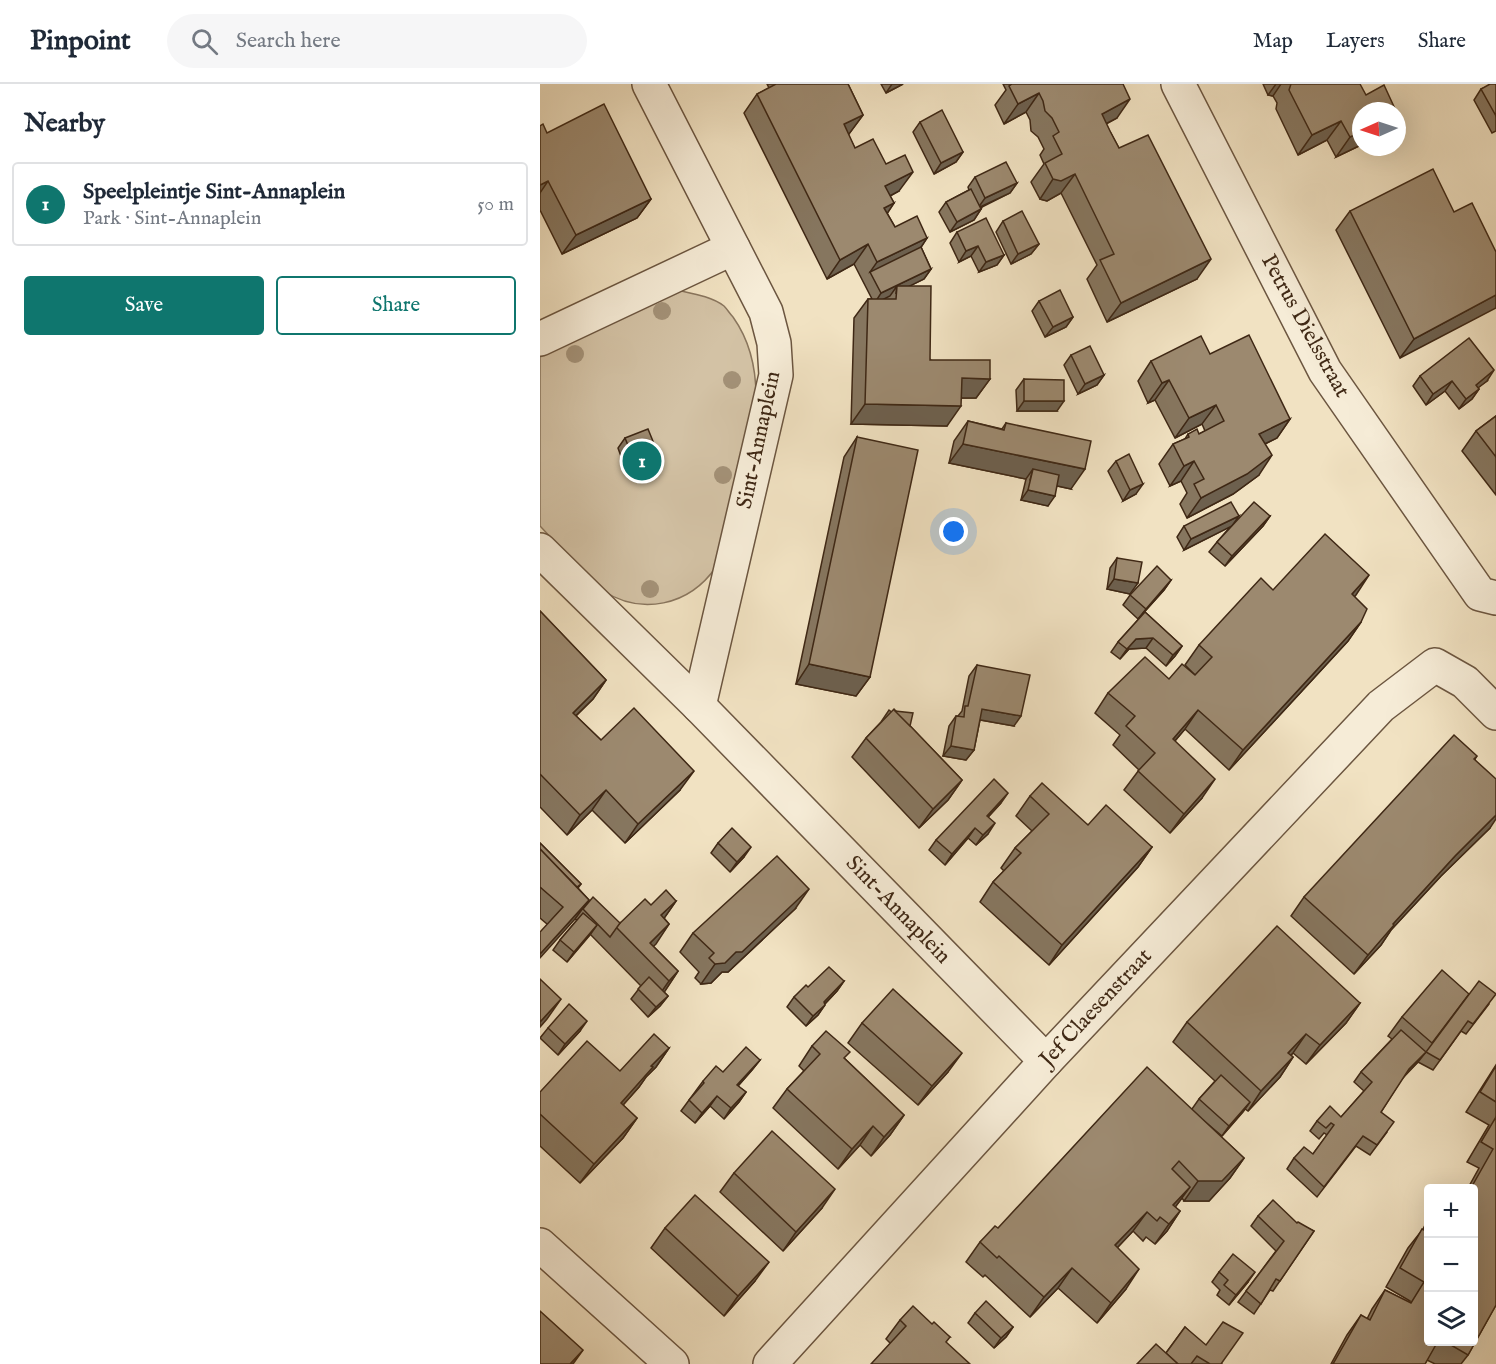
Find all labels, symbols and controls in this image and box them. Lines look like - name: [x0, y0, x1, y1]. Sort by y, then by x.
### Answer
- search box: [167, 14, 587, 68]
- text: Pinpoint: [30, 24, 131, 59]
- icon: search: [188, 25, 221, 58]
- text: Search here: [236, 27, 341, 55]
- text: Map: [1253, 28, 1293, 55]
- text: Layers: [1326, 28, 1385, 55]
- text: Share: [1418, 28, 1466, 55]
- north arrow: [1352, 102, 1406, 156]
- text: Nearby: [24, 107, 105, 140]
- text: Speelpleintje Sint-Annaplein: [83, 178, 345, 206]
- text: 1: [42, 192, 49, 217]
- text: 50 m: [477, 192, 514, 217]
- text: Park · Sint-Annaplein: [83, 206, 261, 231]
- street label: Petrus Dielsstraat: [1254, 250, 1356, 403]
- button: Save: [24, 276, 264, 335]
- button: Share: [276, 276, 516, 335]
- street label: Sint-Annaplein: [731, 368, 787, 511]
- pin: 1: [622, 438, 662, 484]
- your location: [939, 517, 968, 546]
- street label: Sint-Annaplein: [839, 850, 957, 970]
- street label: Jef Claesenstraat: [1032, 942, 1158, 1075]
- map controls: [1424, 1184, 1478, 1346]
- button: +: [1424, 1184, 1478, 1238]
- button: −: [1424, 1238, 1478, 1292]
- button: layers: [1424, 1292, 1478, 1346]

